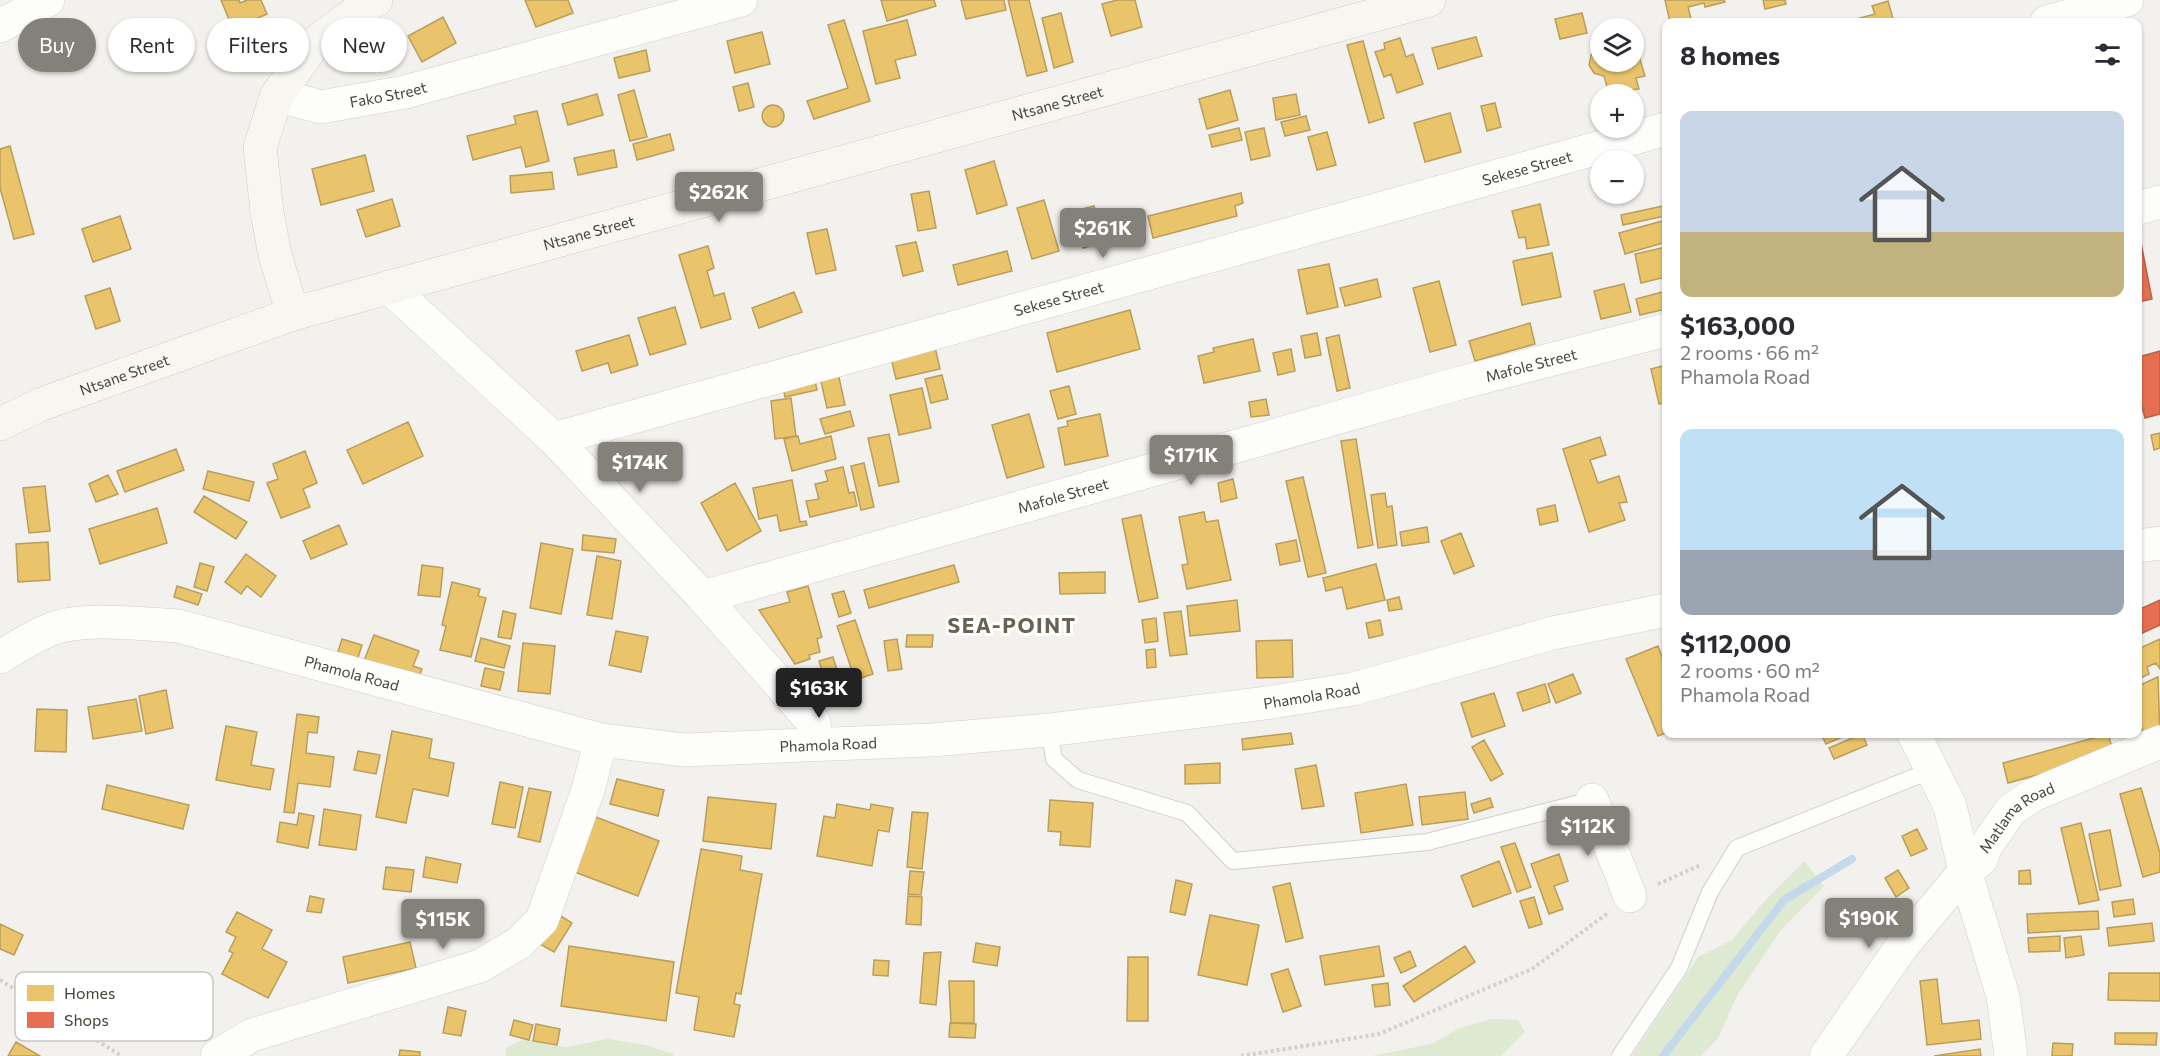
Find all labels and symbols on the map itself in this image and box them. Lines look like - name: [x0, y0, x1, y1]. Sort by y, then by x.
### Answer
- street label: Fako Street: [348, 77, 429, 111]
- street label: Ntsane Street: [1009, 82, 1105, 124]
- street label: Sekese Street: [1480, 147, 1574, 189]
- pin: $262K: [677, 172, 761, 223]
- pin: $261K: [1061, 208, 1145, 259]
- street label: Ntsane Street: [541, 211, 636, 253]
- street label: Sekese Street: [1012, 277, 1106, 319]
- street label: Mafole Street: [1483, 344, 1579, 385]
- street label: Ntsane Street: [77, 350, 172, 399]
- pin: $171K: [1149, 435, 1233, 486]
- pin: $174K: [598, 442, 682, 493]
- street label: Mafole Street: [1015, 474, 1110, 517]
- district label: SEA-POINT: [948, 612, 1076, 637]
- street label: Phamola Road: [302, 651, 401, 694]
- pin: $163K: [777, 668, 861, 719]
- street label: Phamola Road: [1262, 679, 1362, 712]
- street label: Phamola Road: [779, 733, 877, 755]
- street label: Matlama Road: [1975, 778, 2057, 856]
- pin: $112K: [1546, 806, 1630, 857]
- pin: $190K: [1827, 898, 1911, 949]
- pin: $115K: [401, 899, 485, 950]
- legend: [15, 972, 213, 1041]
- text: Homes: [64, 983, 115, 1002]
- text: Shops: [64, 1010, 109, 1029]

